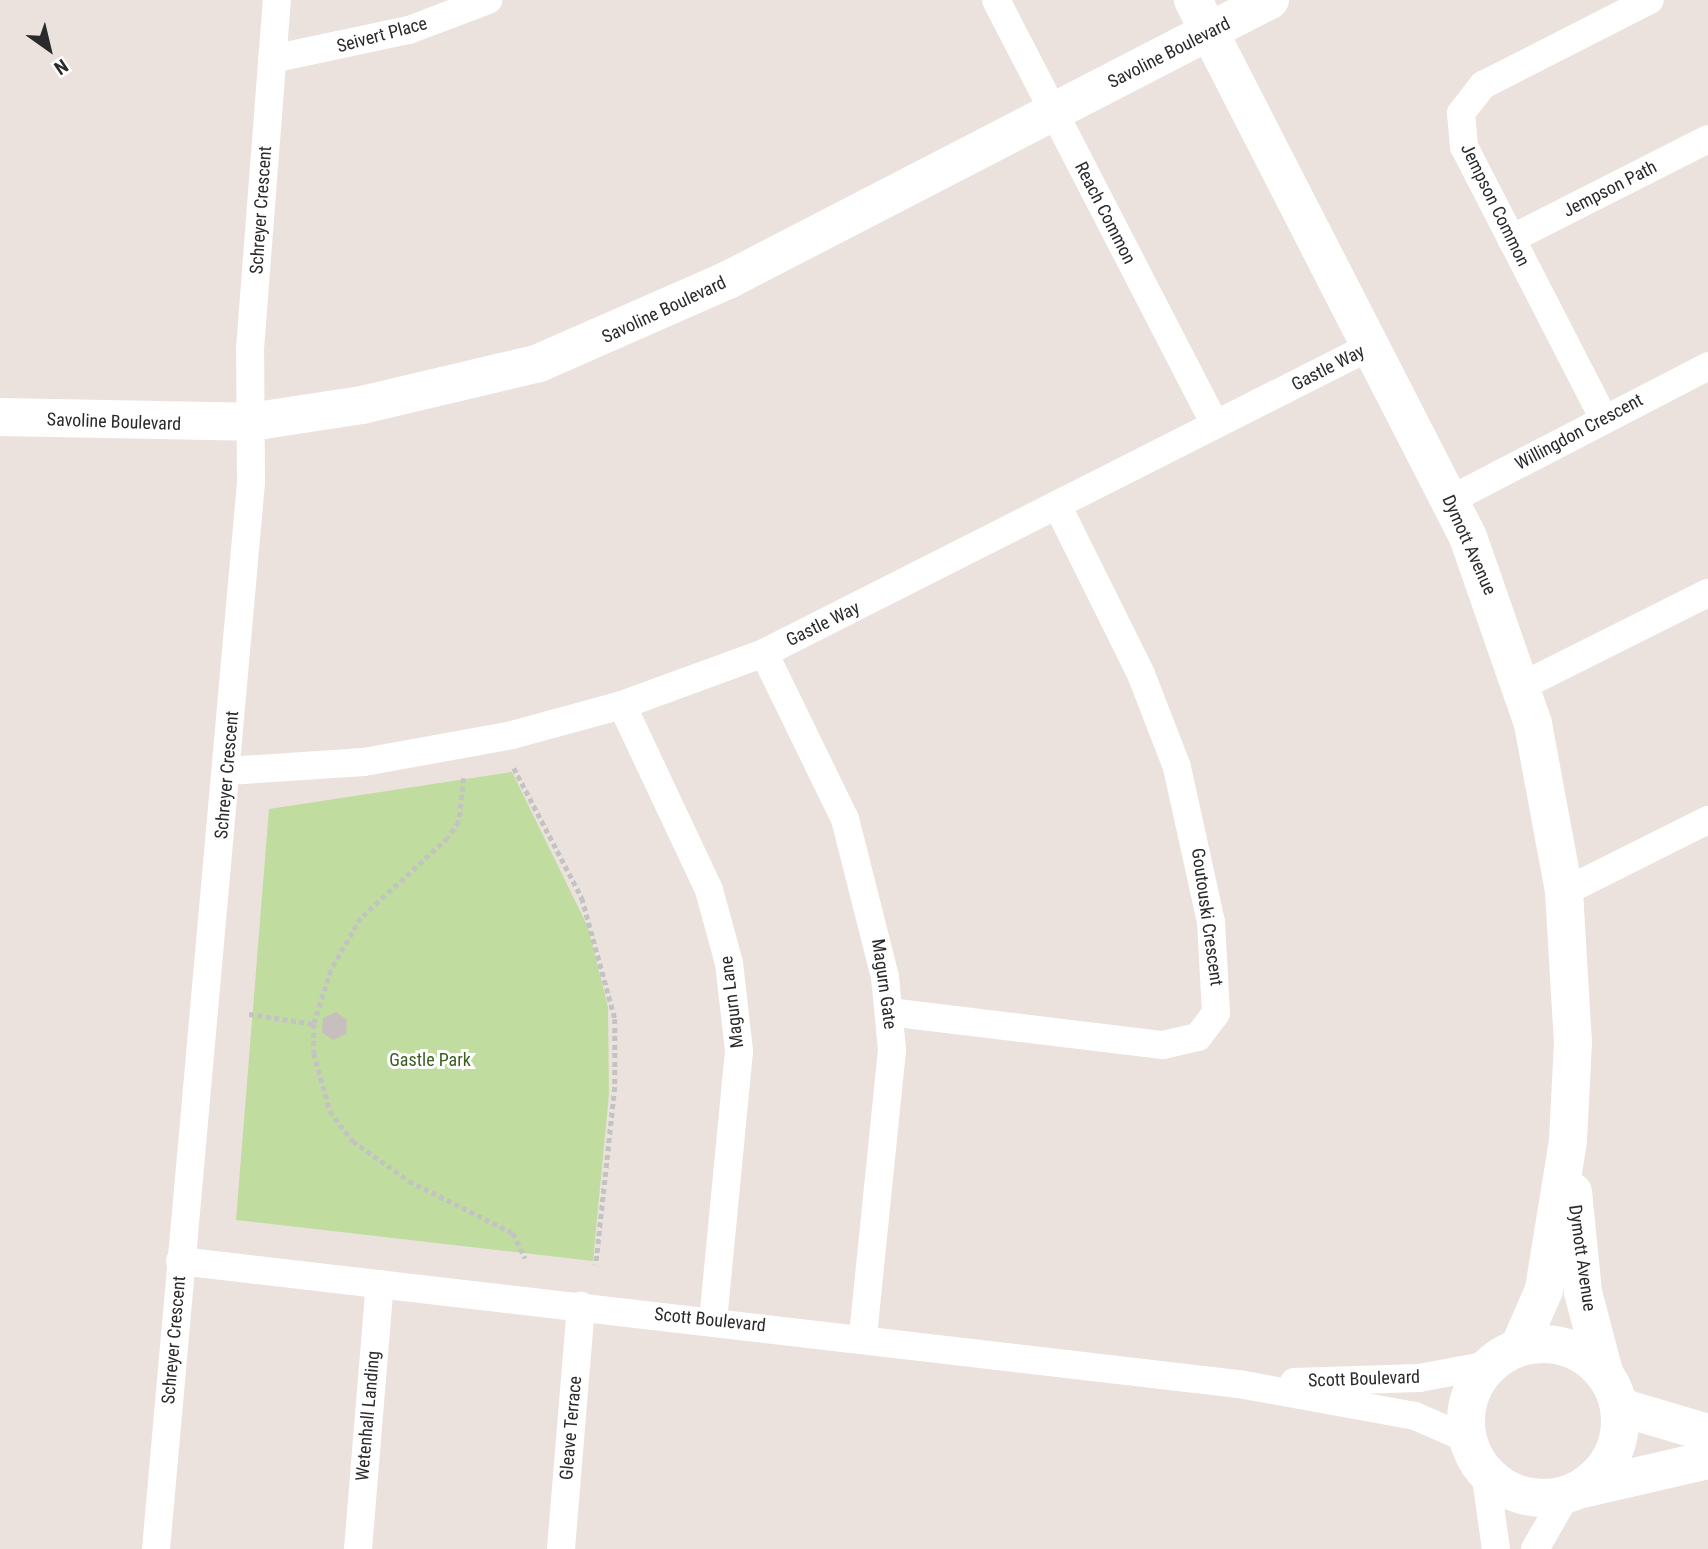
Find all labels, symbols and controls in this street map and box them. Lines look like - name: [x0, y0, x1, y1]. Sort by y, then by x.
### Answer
- street label: Seivert Place: [334, 13, 430, 57]
- street label: Savoline Boulevard: [1104, 13, 1234, 93]
- north arrow: [14, 14, 84, 84]
- text: N: [50, 54, 72, 80]
- street label: Jempson Common: [1456, 140, 1534, 270]
- street label: Schreyer Crescent: [246, 145, 276, 275]
- street label: Jempson Path: [1560, 156, 1660, 222]
- street label: Reach Common: [1070, 158, 1140, 268]
- street label: Savoline Boulevard: [599, 272, 729, 348]
- street label: Gastle Way: [1288, 340, 1368, 396]
- street label: Willingdon Crescent: [1511, 389, 1647, 475]
- street label: Savoline Boulevard: [46, 409, 182, 435]
- street label: Dymott Avenue: [1437, 492, 1501, 598]
- street label: Gastle Way: [783, 597, 863, 651]
- street label: Schreyer Crescent: [211, 710, 243, 840]
- street label: Goutouski Crescent: [1187, 847, 1227, 987]
- street label: Magurn Gate: [867, 937, 901, 1031]
- street label: Magurn Lane: [716, 955, 748, 1049]
- park label: Gastle Park: [389, 1049, 471, 1071]
- street label: Dymott Avenue: [1564, 1204, 1600, 1312]
- street label: Schreyer Crescent: [158, 1275, 190, 1405]
- street label: Scott Boulevard: [653, 1303, 767, 1337]
- street label: Wetenhall Landing: [352, 1350, 384, 1482]
- street label: Scott Boulevard: [1308, 1366, 1420, 1392]
- street label: Gleave Terrace: [556, 1375, 586, 1481]

